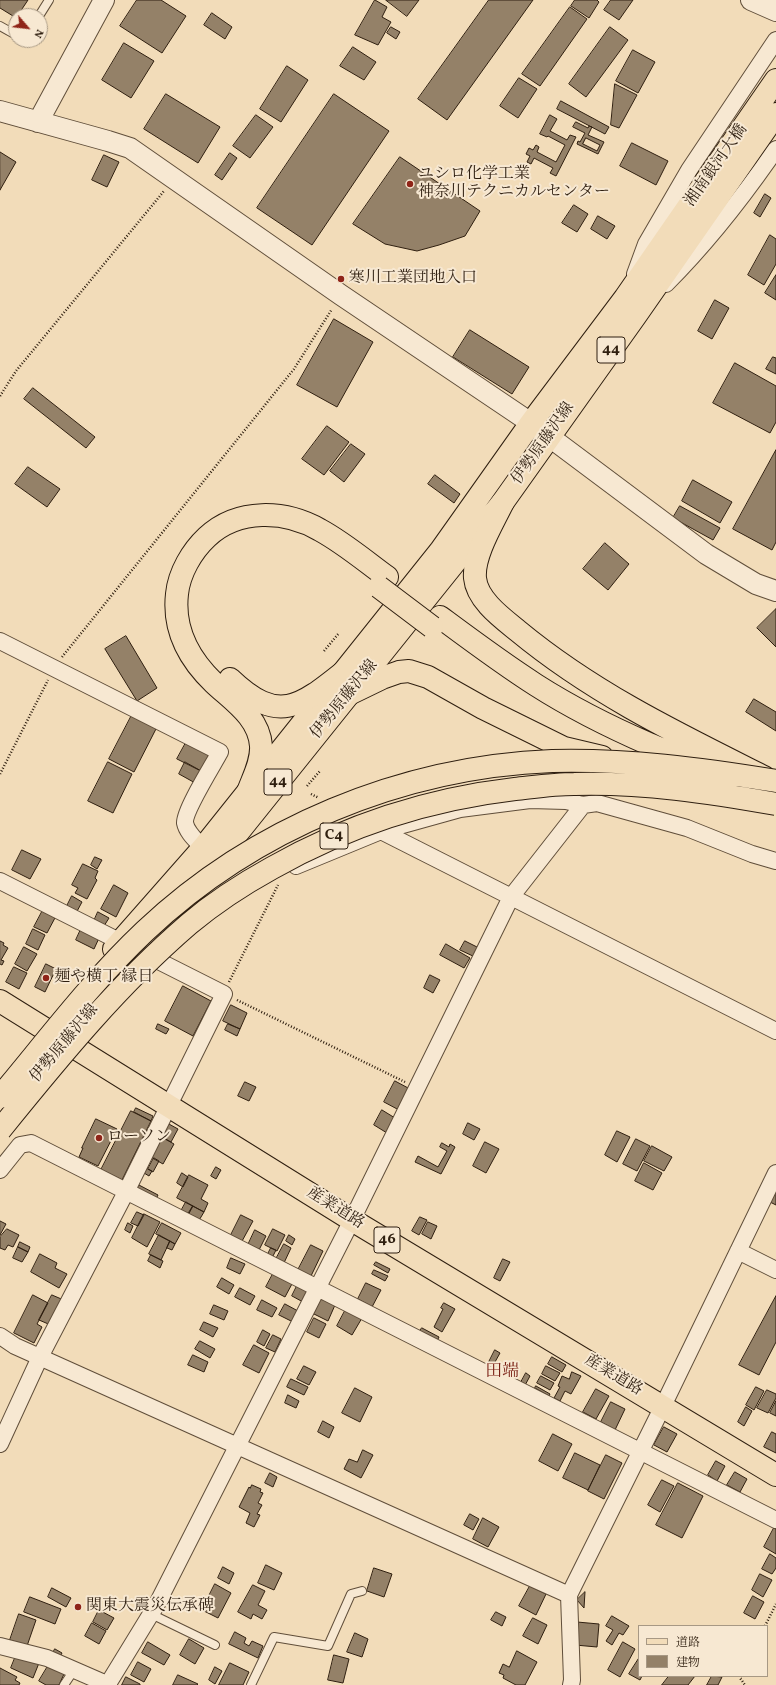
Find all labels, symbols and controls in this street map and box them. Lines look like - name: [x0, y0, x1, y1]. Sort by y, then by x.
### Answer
- north arrow: [8, 8, 48, 48]
- text: N: [30, 26, 47, 40]
- street label: 湘南銀河大橋: [682, 121, 752, 211]
- place label: ユシロ化学工業 神奈川テクニカルセンター: [418, 165, 610, 203]
- marker: ユシロ化学工業 神奈川テクニカルセンター: [405, 179, 415, 189]
- place label: 寒川工業団地入口: [349, 269, 477, 289]
- marker: 寒川工業団地入口: [336, 274, 346, 284]
- road number: 44: [597, 337, 625, 363]
- street label: 伊勢原藤沢線: [509, 399, 579, 489]
- street label: 伊勢原藤沢線: [307, 657, 383, 743]
- road number: 44: [264, 769, 292, 795]
- road number: C4: [320, 823, 348, 849]
- place label: 麺や横丁 縁日: [54, 968, 153, 988]
- marker: 麺や横丁 縁日: [41, 973, 51, 983]
- street label: 伊勢原藤沢線: [27, 1001, 103, 1087]
- place label: ローソン: [107, 1128, 171, 1148]
- marker: ローソン: [94, 1133, 104, 1143]
- street label: 産業道路: [303, 1184, 367, 1234]
- road number: 46: [374, 1227, 400, 1253]
- street label: 産業道路: [581, 1351, 645, 1401]
- district label: 田端: [485, 1363, 519, 1383]
- place label: 関東大震災伝承碑: [86, 1597, 214, 1617]
- marker: 関東大震災伝承碑: [73, 1602, 83, 1612]
- legend: [638, 1625, 768, 1677]
- text: 道路: [676, 1635, 700, 1651]
- text: 建物: [676, 1655, 700, 1671]

